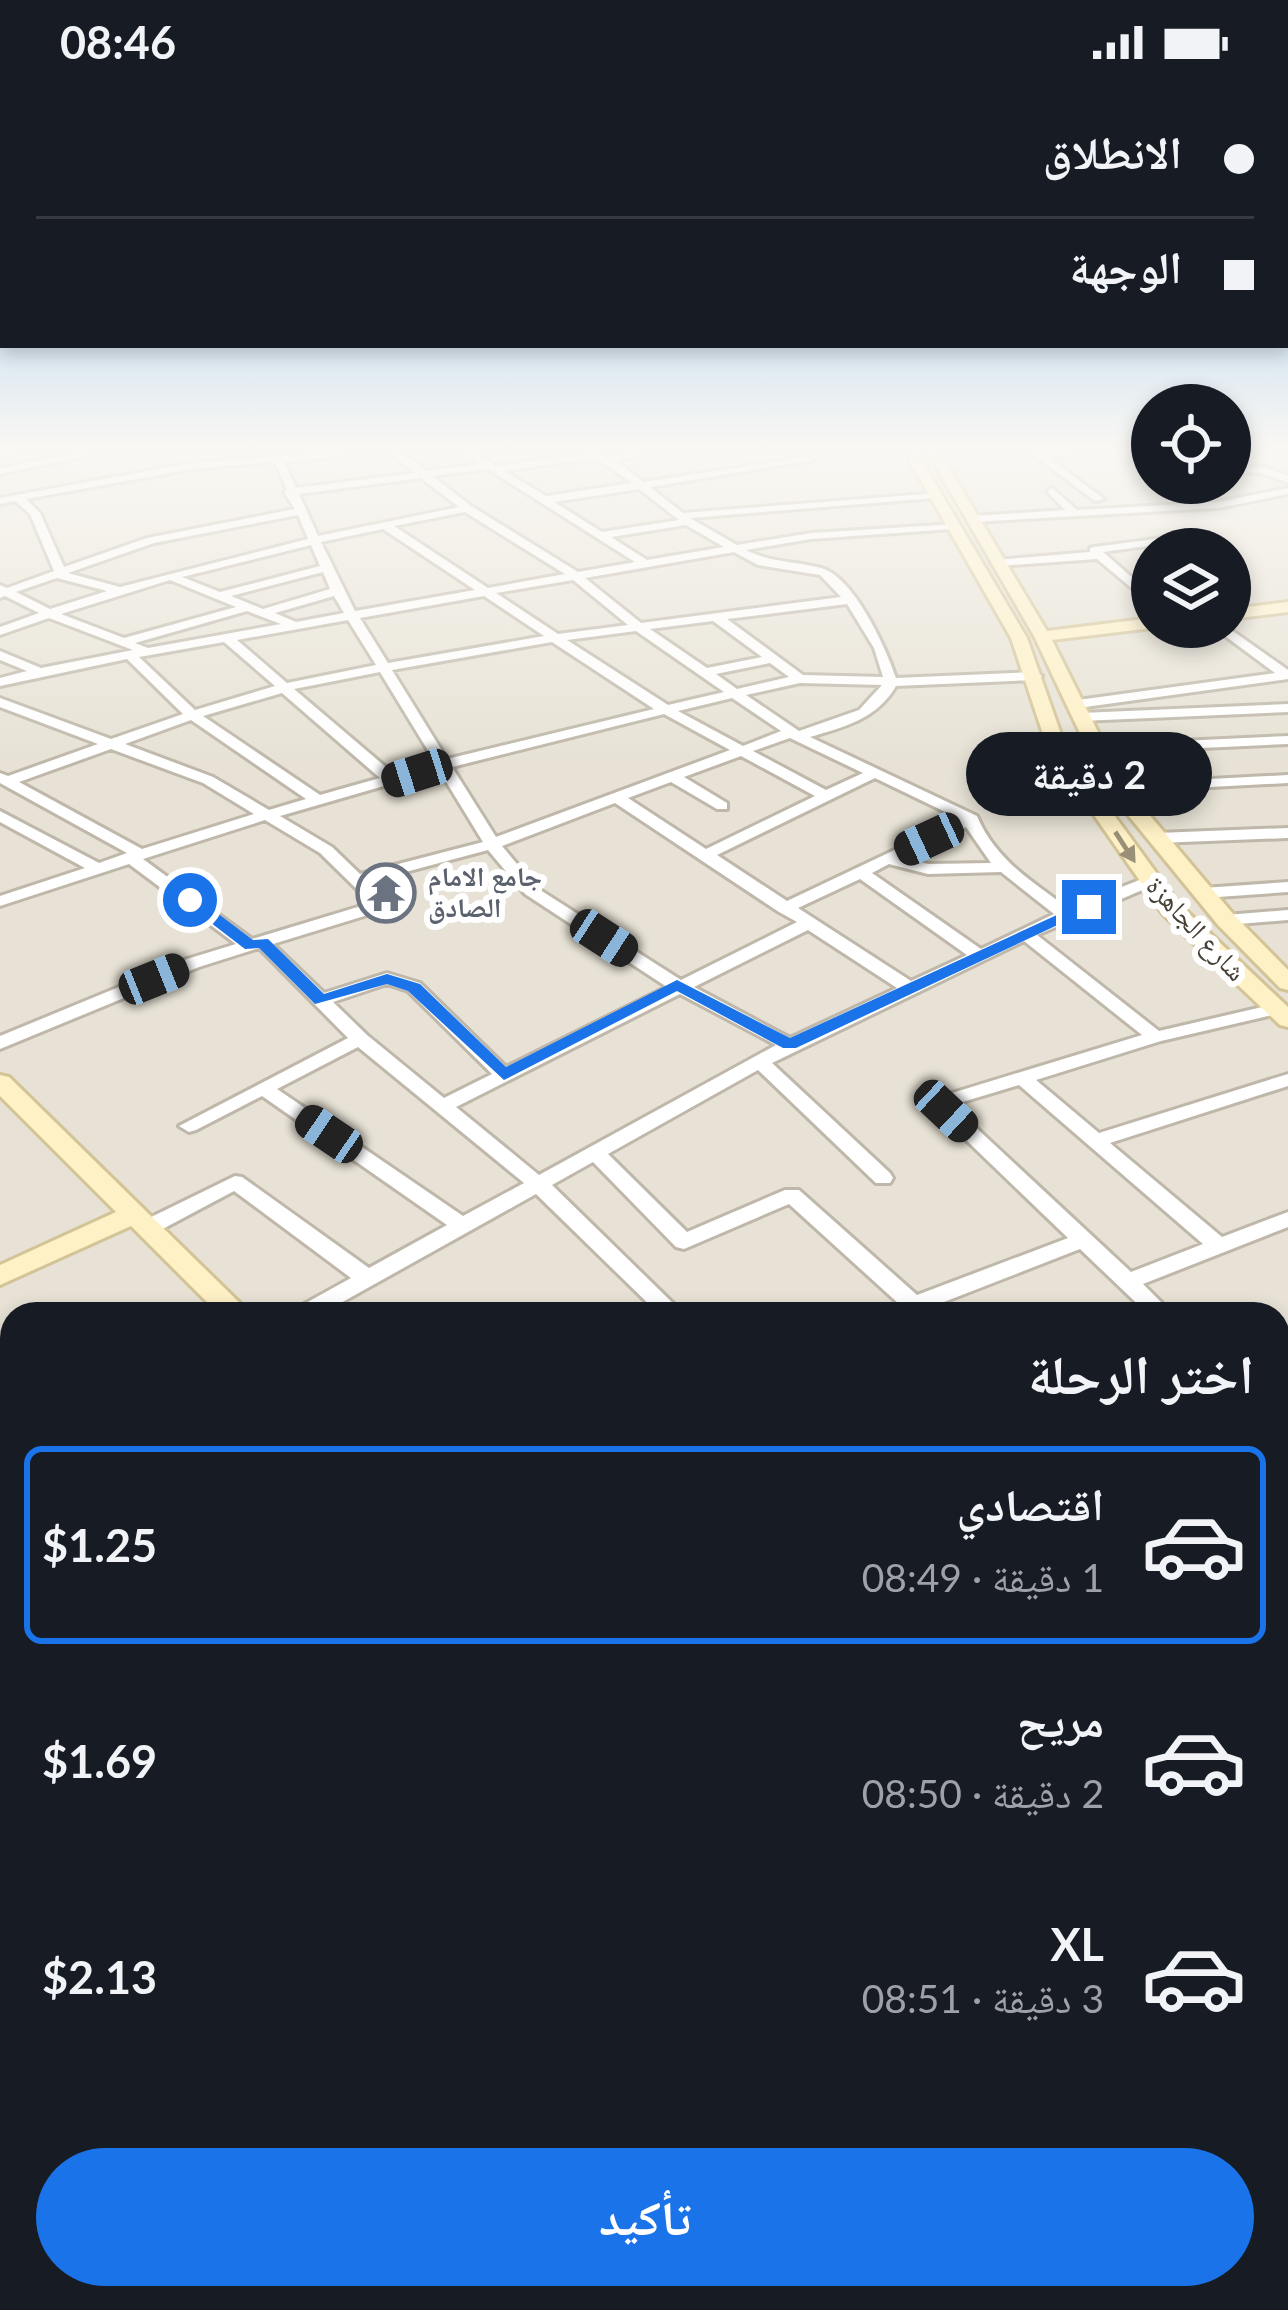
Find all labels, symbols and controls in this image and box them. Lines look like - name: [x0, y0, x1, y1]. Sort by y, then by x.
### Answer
- text: 08:46: [60, 15, 176, 69]
- text: الانطلاق: [1043, 125, 1182, 179]
- text: الوجهة: [1069, 240, 1182, 294]
- map controls: [1131, 384, 1251, 648]
- button: locate: [1131, 384, 1251, 504]
- button: layers: [1131, 528, 1251, 648]
- callout: 2 دقيقة: [966, 733, 1212, 817]
- car: [377, 745, 457, 801]
- text: 2 دقيقة: [1032, 751, 1146, 797]
- car: [889, 807, 969, 871]
- one-way arrow: [1114, 831, 1136, 864]
- place label: جامع الامام الصادق: [428, 859, 542, 924]
- temple icon: جامع الامام الصادق: [355, 862, 417, 924]
- street label: شارع الجاهزة: [1139, 869, 1254, 988]
- route start: [163, 873, 217, 927]
- route end: [1062, 880, 1116, 934]
- car: [564, 903, 644, 973]
- car: [114, 949, 194, 1009]
- car: [907, 1073, 985, 1149]
- car: [289, 1099, 369, 1169]
- text: اختر الرحلة: [1028, 1341, 1254, 1406]
- text: اقتصادي: [957, 1477, 1104, 1531]
- icon: car: [1140, 1491, 1248, 1599]
- text: $1.25: [42, 1518, 157, 1572]
- text: 1 دقيقة · 08:49: [862, 1554, 1104, 1600]
- text: مريح: [1017, 1693, 1104, 1747]
- icon: car: [1140, 1707, 1248, 1815]
- text: $1.69: [42, 1734, 157, 1788]
- text: 2 دقيقة · 08:50: [862, 1770, 1104, 1816]
- text: XL: [1050, 1917, 1104, 1971]
- icon: car: [1140, 1923, 1248, 2031]
- text: $2.13: [42, 1950, 157, 2004]
- text: 3 دقيقة · 08:51: [862, 1975, 1104, 2021]
- button: تأكيد: [36, 2148, 1254, 2286]

